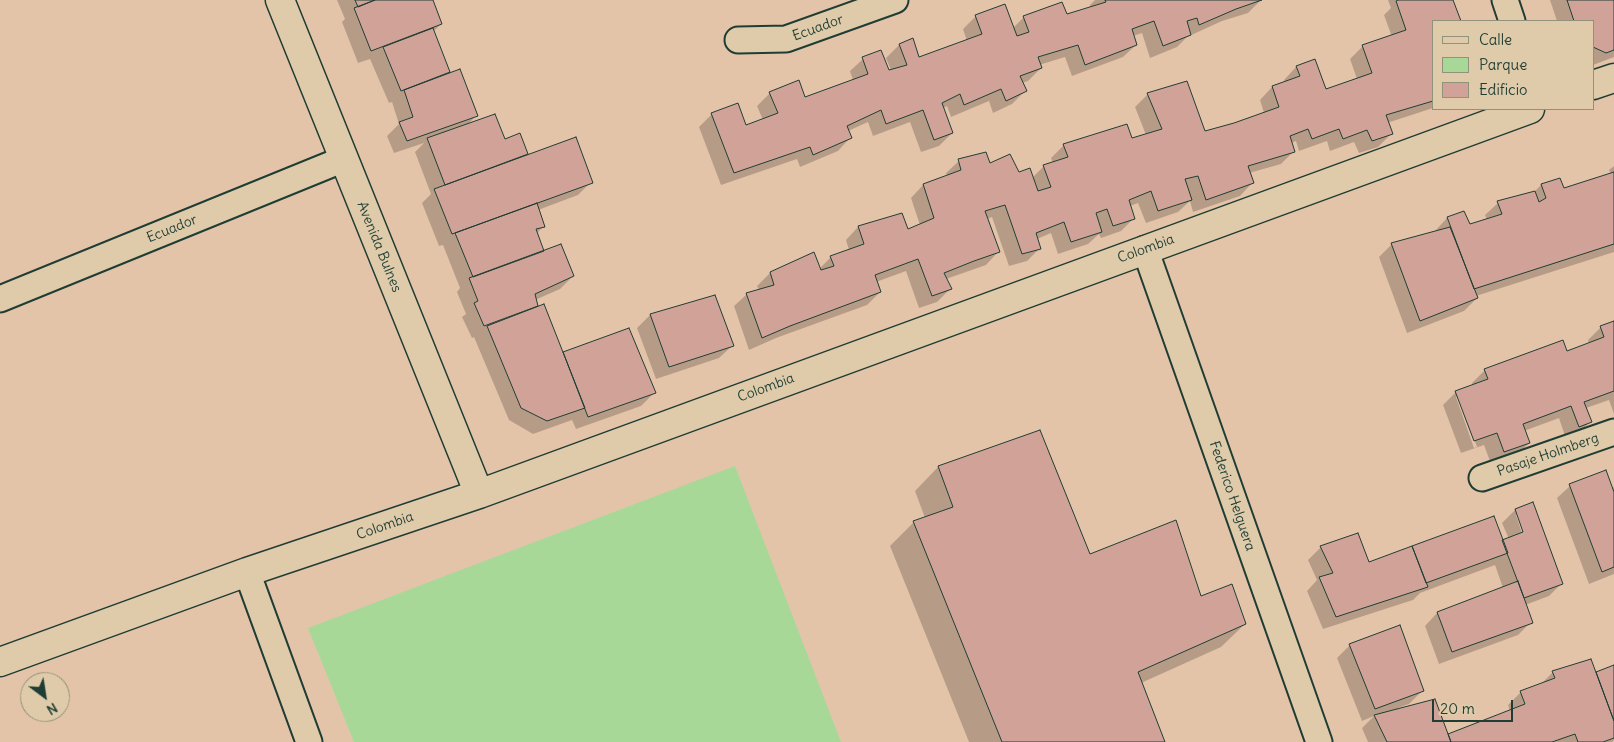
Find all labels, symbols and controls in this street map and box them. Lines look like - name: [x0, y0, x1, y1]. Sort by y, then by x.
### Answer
- street label: Ecuador: [790, 11, 846, 45]
- legend: [1432, 20, 1594, 110]
- text: Calle: [1479, 30, 1512, 49]
- text: Parque: [1479, 55, 1527, 74]
- text: Edificio: [1479, 80, 1527, 99]
- street label: Avenida Bulnes: [353, 199, 405, 295]
- street label: Ecuador: [144, 211, 200, 247]
- street label: Colombia: [1115, 231, 1177, 267]
- street label: Colombia: [735, 370, 797, 406]
- street label: Pasaje Holmberg: [1495, 430, 1601, 480]
- street label: Federico Helguera: [1205, 439, 1259, 553]
- street label: Colombia: [354, 508, 416, 544]
- north arrow: [20, 672, 70, 722]
- scale bar: [1434, 690, 1515, 722]
- text: N: [43, 699, 61, 719]
- text: 20 m: [1440, 699, 1475, 718]

